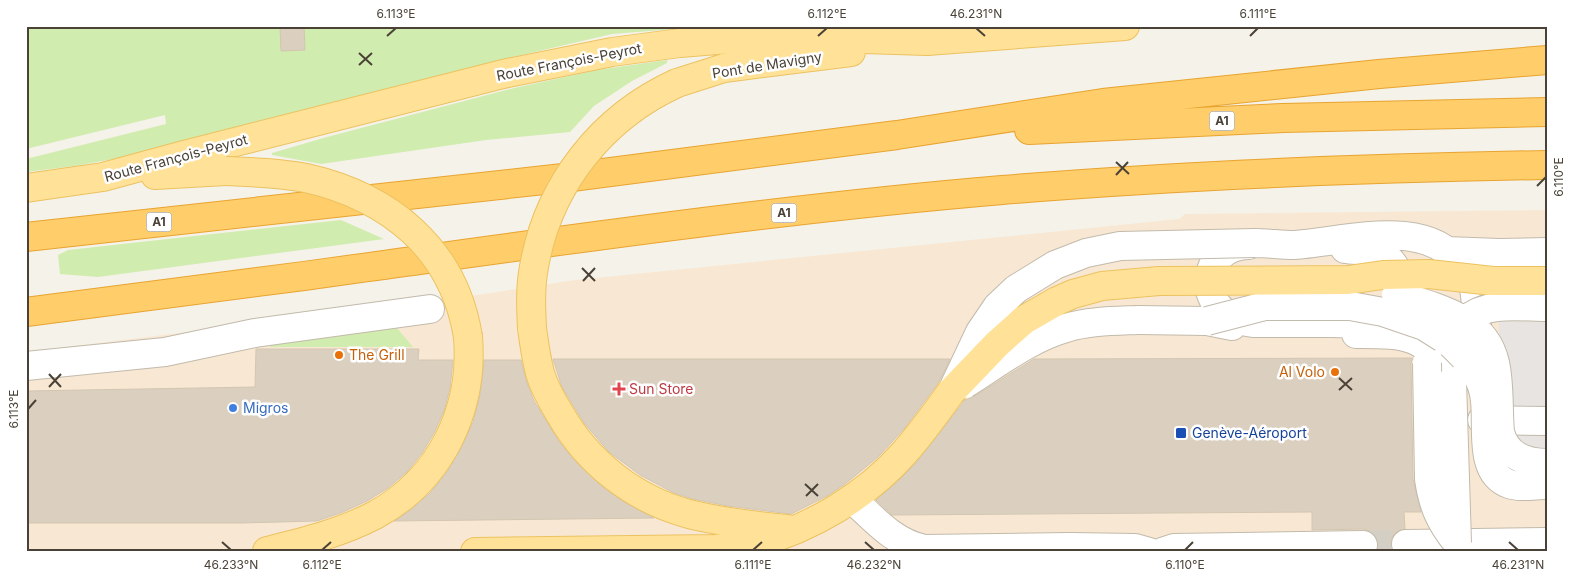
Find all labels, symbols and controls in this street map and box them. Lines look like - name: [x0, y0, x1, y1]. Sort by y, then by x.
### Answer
- text: 6.113°E: [376, 6, 416, 21]
- text: 6.112°E: [807, 6, 847, 21]
- text: 46.231°N: [950, 6, 1002, 21]
- text: 6.111°E: [1240, 6, 1276, 21]
- street label: Route François-Peyrot: [495, 39, 643, 84]
- street label: Pont de Mavigny: [711, 47, 823, 82]
- road number: A1: [1210, 112, 1234, 130]
- street label: Route François-Peyrot: [102, 130, 250, 185]
- text: 6.110°E: [1551, 157, 1566, 197]
- road number: A1: [772, 204, 796, 222]
- road number: A1: [146, 212, 172, 232]
- place label: The Grill: [349, 346, 405, 363]
- marker: The Grill: [333, 349, 345, 361]
- place label: Al Volo: [1279, 363, 1325, 380]
- marker: Al Volo: [1329, 366, 1341, 378]
- place label: Sun Store: [629, 380, 694, 397]
- marker: Sun Store: [613, 383, 625, 395]
- text: 6.113°E: [6, 389, 21, 429]
- place label: Migros: [243, 399, 288, 416]
- marker: Migros: [227, 402, 239, 414]
- place label: Genève-Aéroport: [1192, 424, 1307, 441]
- marker: Genève-Aéroport: [1174, 426, 1188, 440]
- text: 46.233°N: [204, 557, 258, 572]
- text: 6.112°E: [302, 557, 342, 572]
- text: 6.111°E: [735, 557, 771, 572]
- text: 46.232°N: [847, 557, 901, 572]
- text: 6.110°E: [1165, 557, 1205, 572]
- text: 46.231°N: [1492, 557, 1544, 572]

